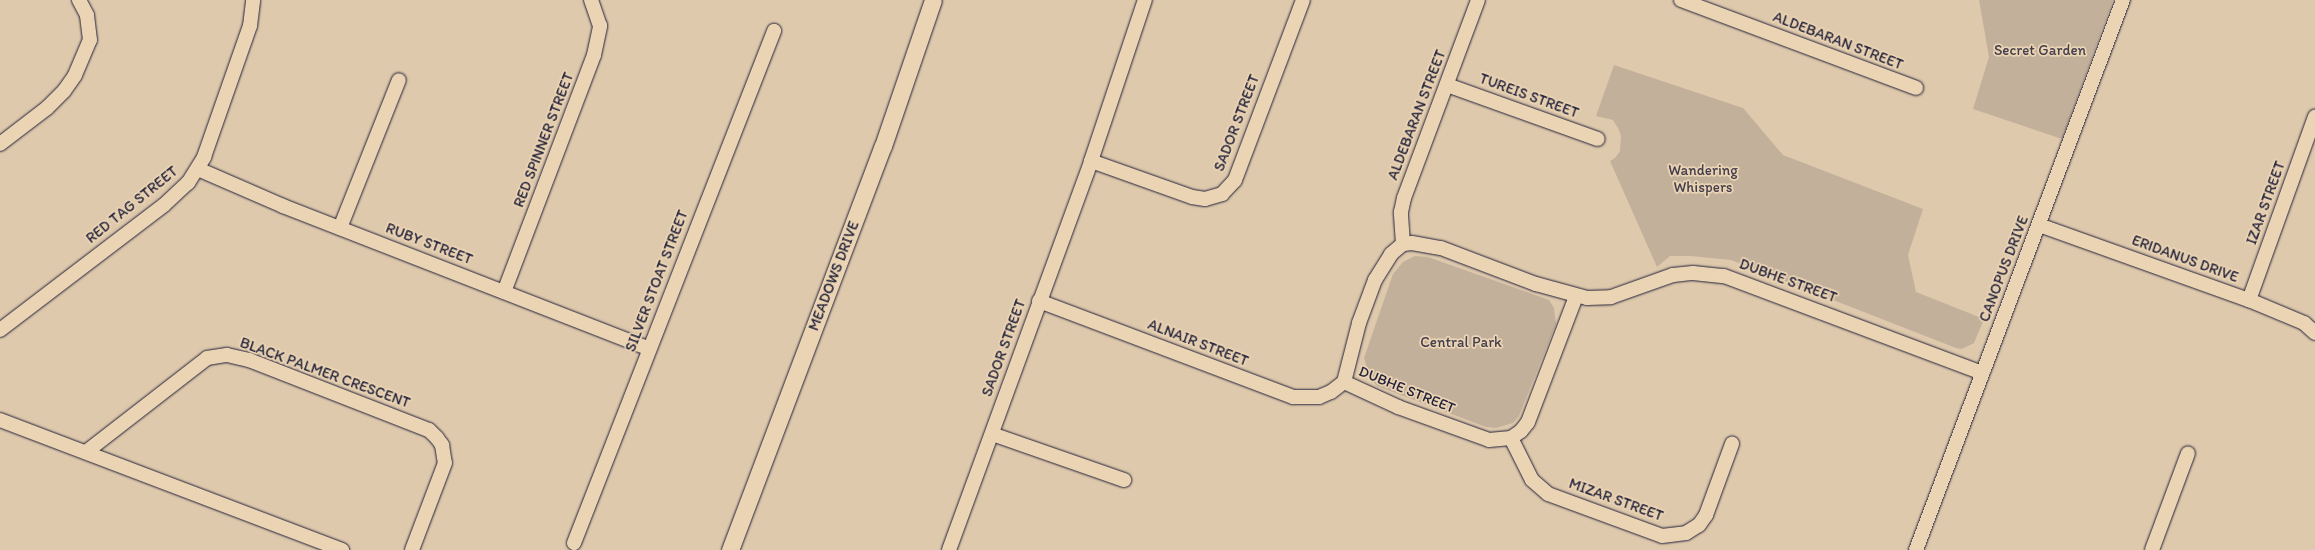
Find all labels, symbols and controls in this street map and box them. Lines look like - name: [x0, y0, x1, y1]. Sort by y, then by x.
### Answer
- street label: ALDEBARAN STREET: [1770, 8, 1906, 74]
- park label: Secret Garden: [1994, 42, 2086, 60]
- street label: ALDEBARAN STREET: [1384, 47, 1450, 183]
- street label: RED SPINNER STREET: [510, 69, 578, 211]
- street label: TUREIS STREET: [1477, 70, 1581, 122]
- street label: SADOR STREET: [1210, 72, 1264, 174]
- street label: IZAR STREET: [2243, 159, 2289, 247]
- park label: Wandering Whispers: [1668, 161, 1738, 196]
- street label: RED TAG STREET: [83, 163, 181, 247]
- street label: SILVER STOAT STREET: [621, 207, 693, 355]
- street label: CANOPUS DRIVE: [1975, 213, 2033, 325]
- street label: MEADOWS DRIVE: [805, 218, 863, 334]
- street label: RUBY STREET: [383, 219, 475, 269]
- street label: ERIDANUS DRIVE: [2128, 231, 2242, 287]
- street label: DUBHE STREET: [1737, 255, 1839, 307]
- street label: SADOR STREET: [978, 297, 1030, 399]
- street label: ALNAIR STREET: [1145, 316, 1251, 370]
- street label: BLACK PALMER CRESCENT: [238, 334, 412, 412]
- park label: Central Park: [1420, 334, 1502, 352]
- street label: DUBHE STREET: [1356, 362, 1458, 418]
- street label: MIZAR STREET: [1566, 475, 1666, 525]

